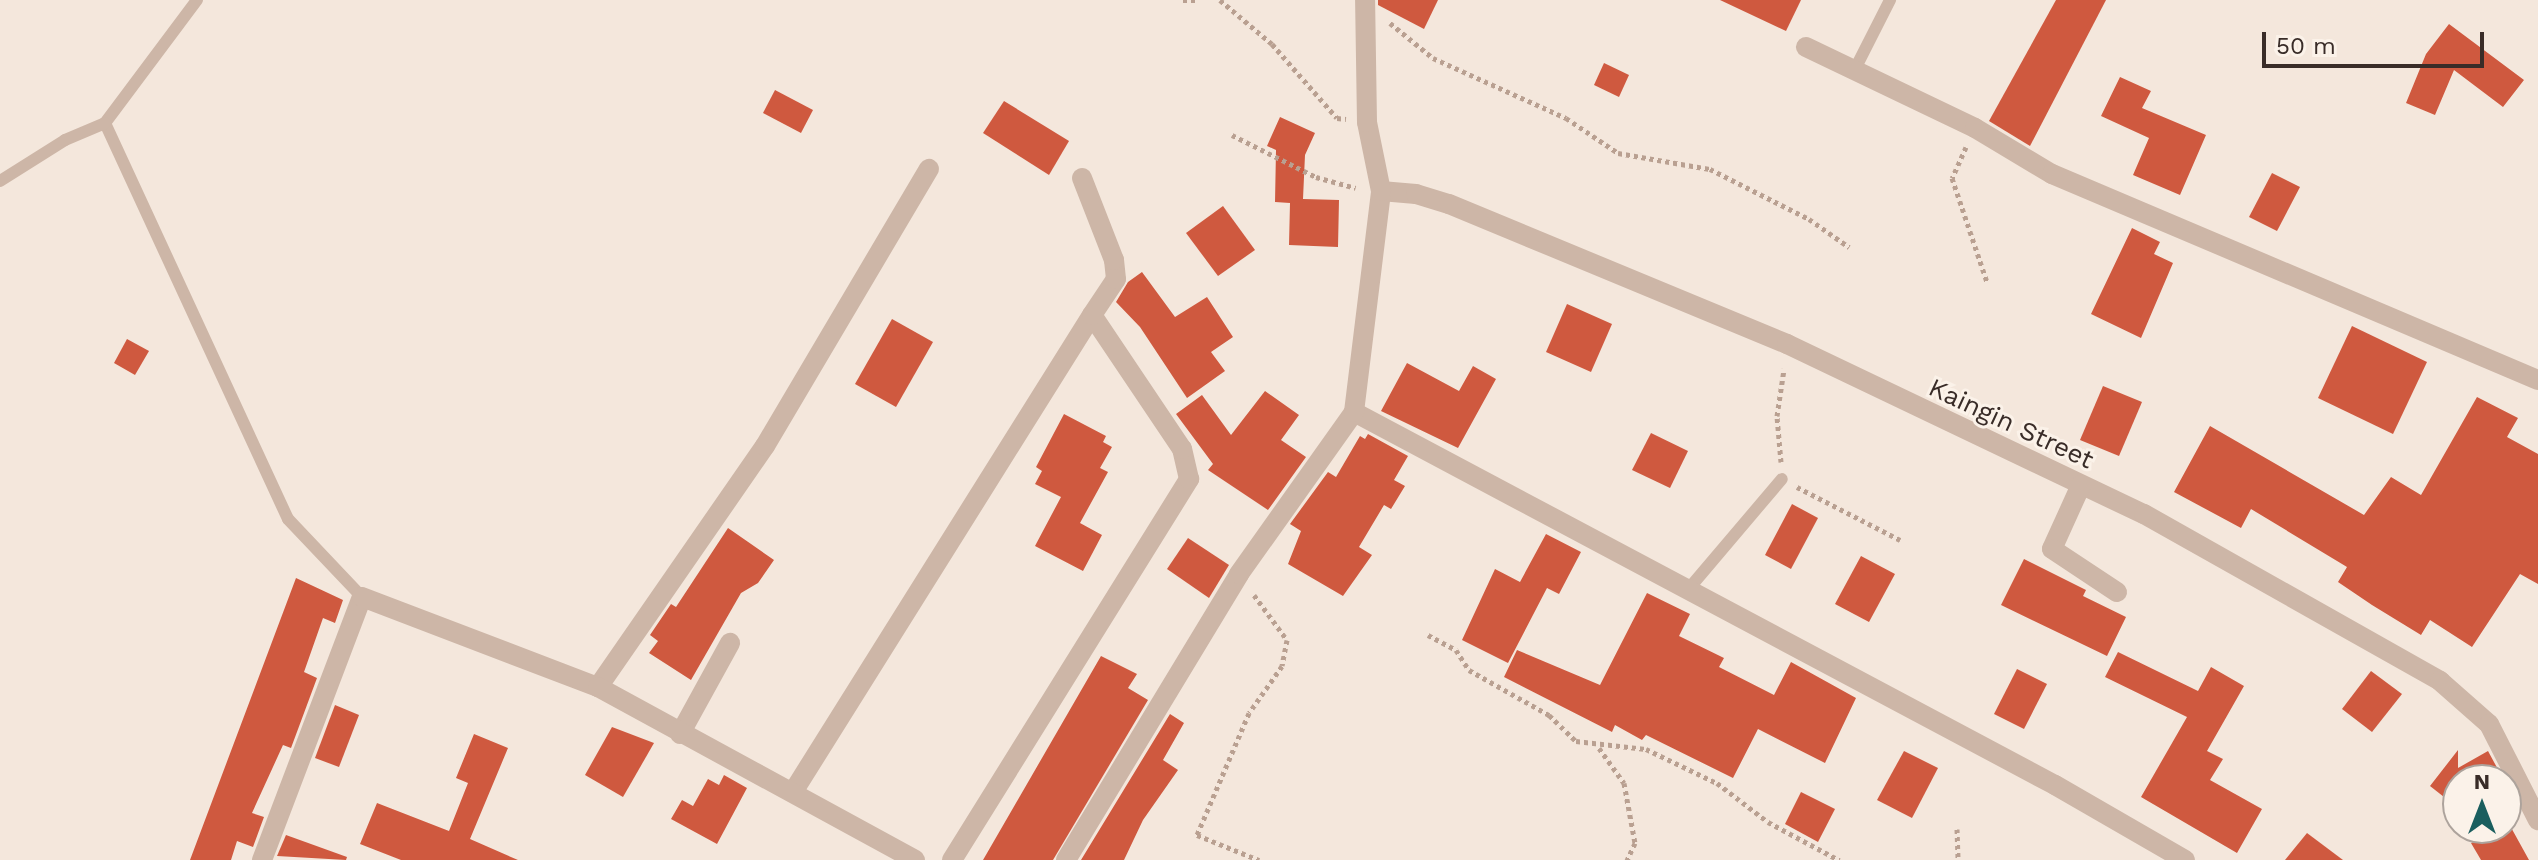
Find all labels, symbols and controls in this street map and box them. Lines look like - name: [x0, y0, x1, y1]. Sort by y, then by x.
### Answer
- scale bar: [2266, 16, 2488, 66]
- text: 50 m: [2276, 32, 2336, 60]
- street label: Kaingin Street: [1924, 372, 2098, 476]
- north arrow: [2442, 764, 2522, 844]
- text: N: [2474, 769, 2490, 794]

